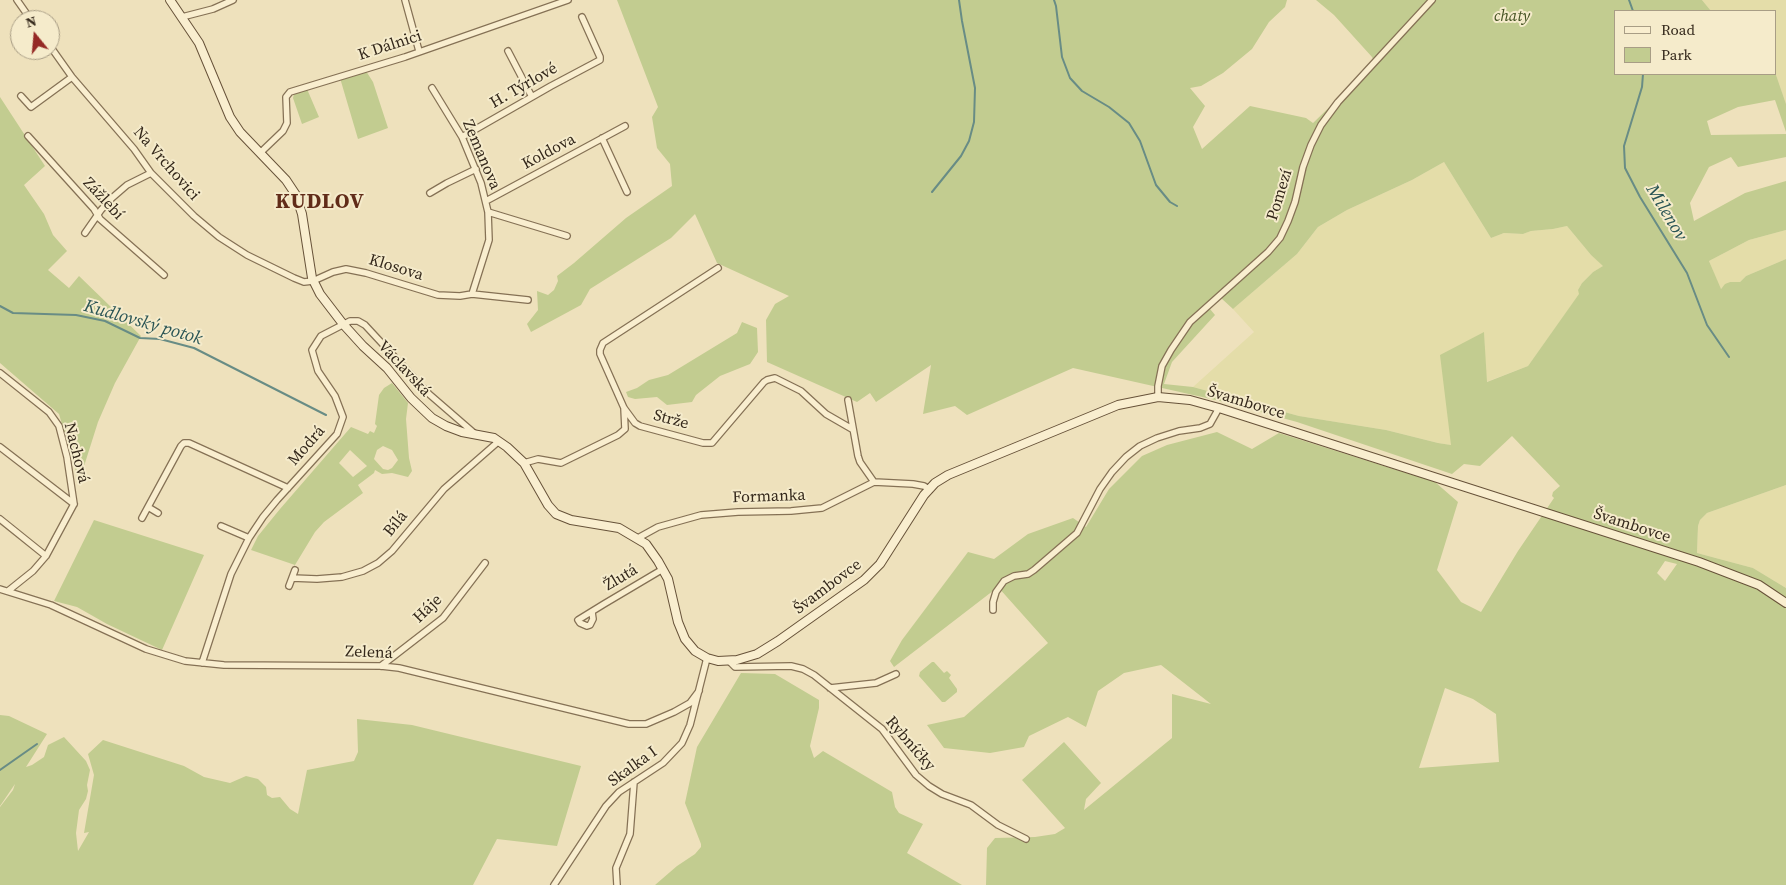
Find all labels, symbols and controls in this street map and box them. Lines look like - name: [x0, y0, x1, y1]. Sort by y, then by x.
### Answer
- park label: chaty: [1494, 7, 1530, 27]
- north arrow: [10, 10, 60, 60]
- legend: [1614, 10, 1776, 75]
- text: N: [23, 11, 39, 33]
- text: Road: [1661, 19, 1695, 40]
- street label: K Dálnici: [356, 27, 424, 65]
- text: Park: [1661, 44, 1692, 65]
- street label: H. Týrlové: [487, 59, 561, 113]
- street label: Zemanova: [458, 117, 504, 193]
- street label: Na Vrchovici: [129, 123, 203, 205]
- street label: Koldova: [519, 130, 579, 174]
- street label: Pomezí: [1263, 167, 1297, 223]
- street label: Zážlebí: [79, 174, 127, 224]
- water label: Milenov: [1641, 181, 1691, 245]
- district label: KUDLOV: [275, 190, 365, 216]
- street label: Klosova: [366, 251, 426, 285]
- water label: Kudlovský potok: [81, 296, 205, 350]
- street label: Václavská: [373, 337, 435, 401]
- street label: Švambovce: [1205, 382, 1287, 424]
- street label: Strže: [651, 406, 691, 434]
- street label: Nachová: [59, 421, 93, 485]
- street label: Modrá: [284, 422, 330, 470]
- street label: Formanka: [732, 486, 806, 508]
- street label: Švambovce: [1591, 505, 1673, 547]
- street label: Bílá: [380, 507, 412, 541]
- street label: Švambovce: [790, 555, 866, 619]
- street label: Žlutá: [601, 560, 641, 596]
- street label: Háje: [409, 591, 447, 627]
- street label: Zelená: [345, 643, 393, 663]
- street label: Rybníčky: [881, 713, 939, 775]
- street label: Skalka I: [605, 743, 661, 791]

